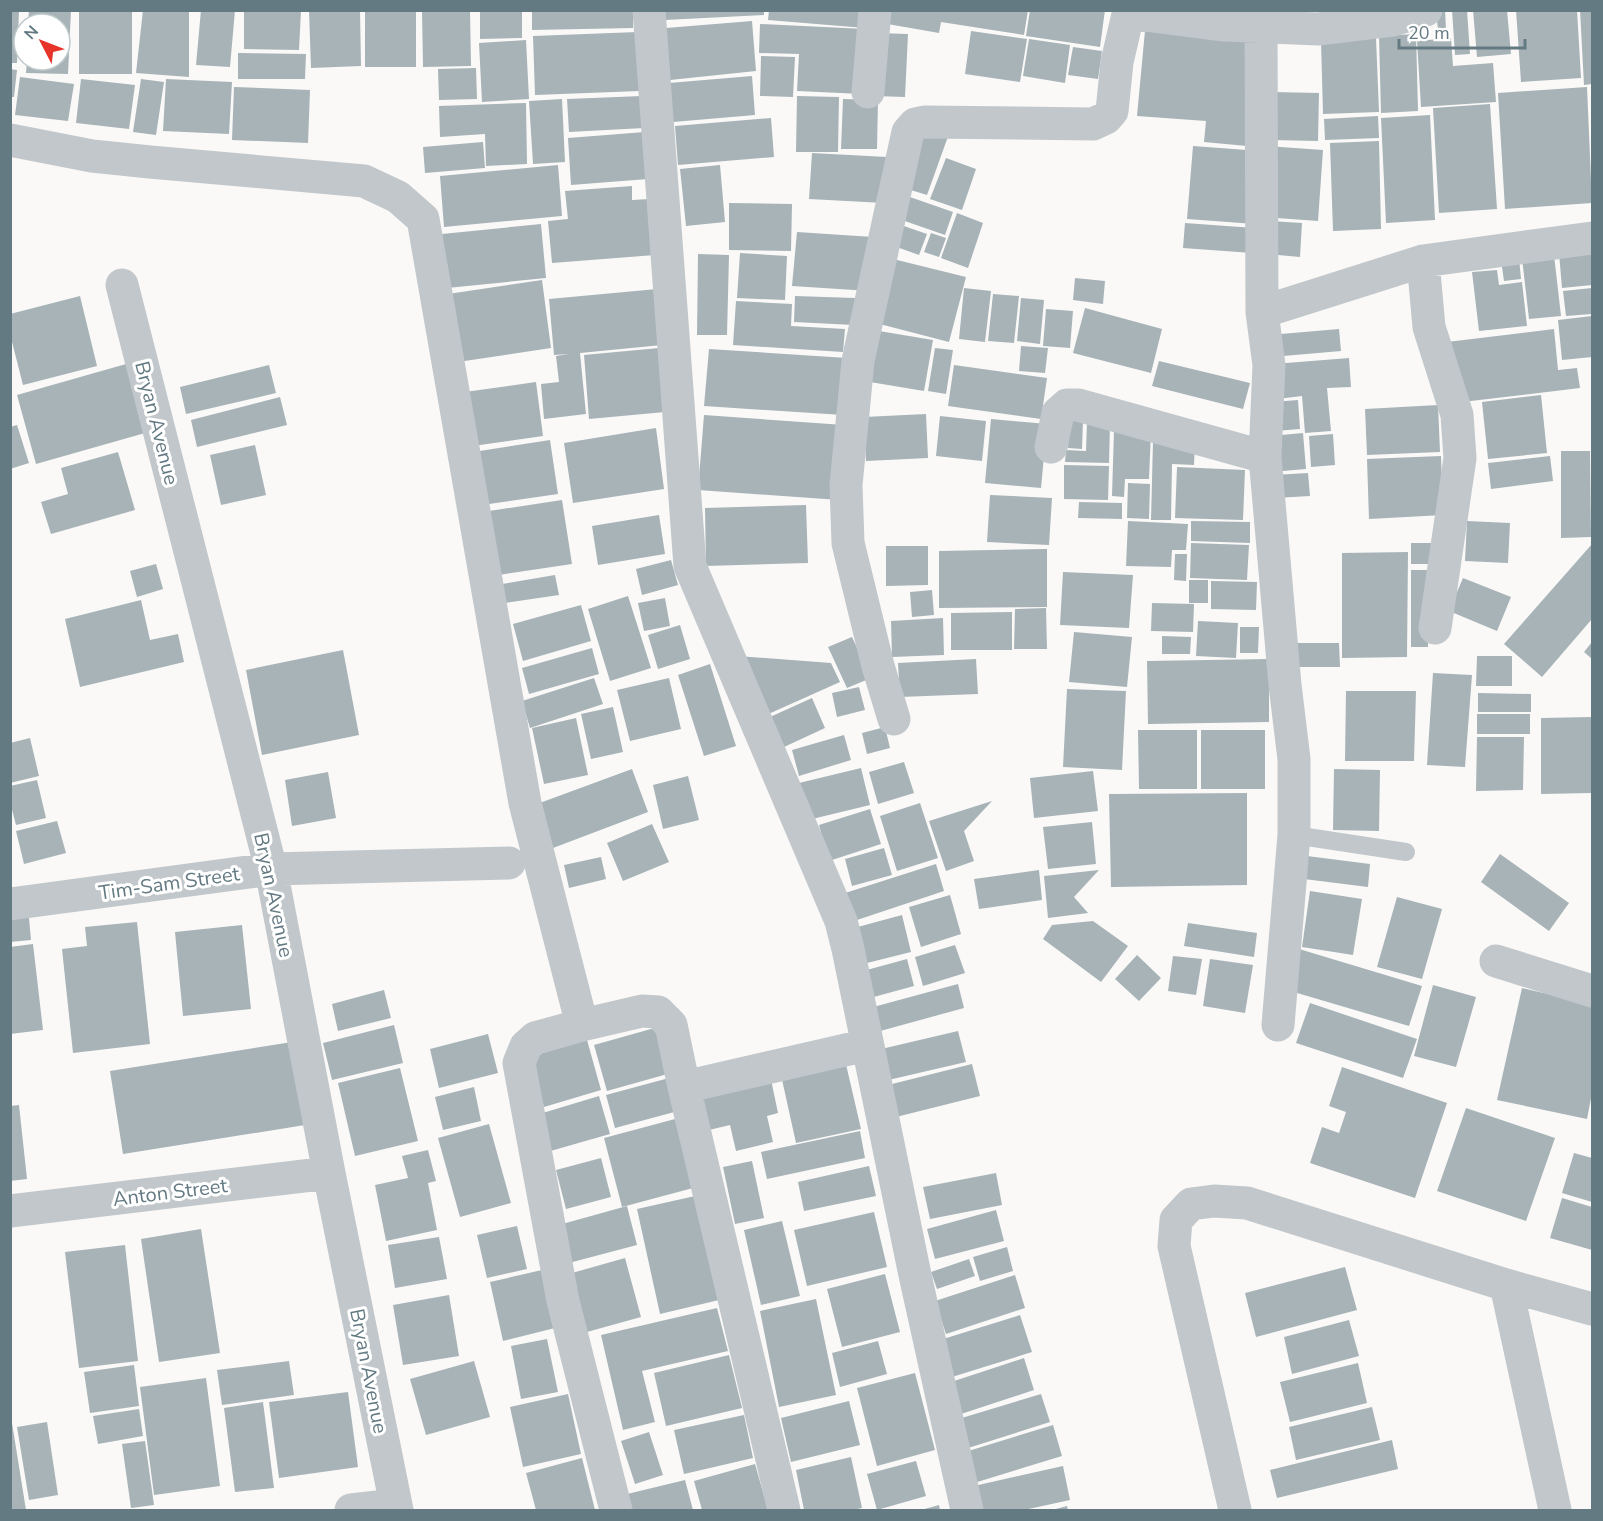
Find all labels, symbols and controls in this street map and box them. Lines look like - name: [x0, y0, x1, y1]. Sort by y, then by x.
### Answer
- north arrow: [12, 12, 72, 72]
- scale bar: [1399, 12, 1525, 50]
- text: N: [19, 21, 44, 44]
- text: 20 m: [1408, 21, 1450, 45]
- street label: Bryan Avenue: [128, 358, 185, 488]
- street label: Bryan Avenue: [247, 830, 300, 960]
- street label: Tim-Sam Street: [97, 860, 242, 907]
- street label: Anton Street: [111, 1172, 230, 1213]
- street label: Bryan Avenue: [343, 1306, 394, 1436]

